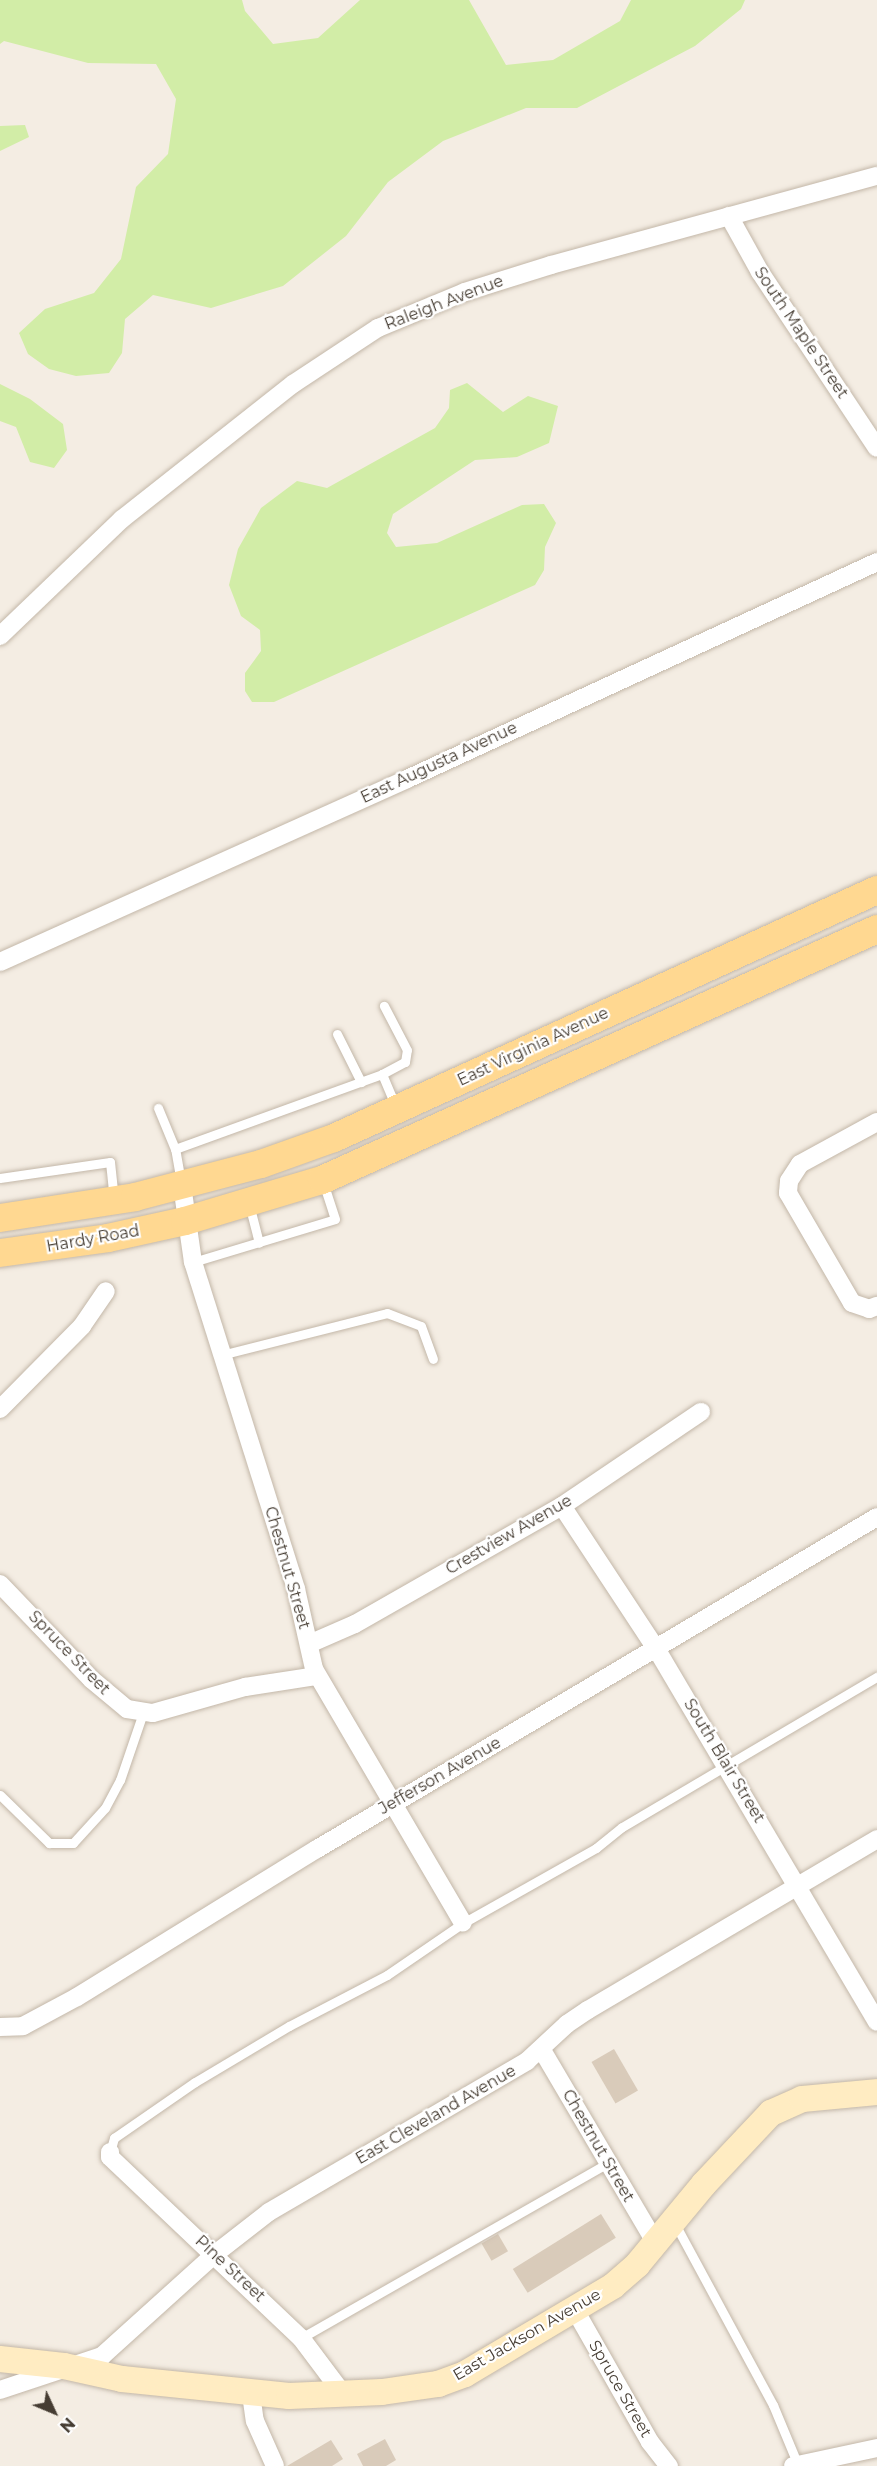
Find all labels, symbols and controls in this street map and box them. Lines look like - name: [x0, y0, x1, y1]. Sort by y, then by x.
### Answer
- street label: South Maple Street: [750, 264, 852, 402]
- street label: Raleigh Avenue: [382, 272, 506, 334]
- street label: East Augusta Avenue: [358, 718, 520, 808]
- street label: East Virginia Avenue: [454, 1004, 612, 1090]
- street label: Hardy Road: [45, 1221, 141, 1257]
- street label: Crestview Avenue: [443, 1491, 575, 1579]
- street label: Chestnut Street: [260, 1504, 314, 1632]
- street label: Spruce Street: [24, 1607, 114, 1699]
- street label: South Blair Street: [679, 1696, 769, 1826]
- street label: Jefferson Avenue: [376, 1733, 504, 1819]
- street label: East Cleveland Avenue: [353, 2061, 519, 2169]
- street label: Chestnut Street: [558, 2086, 638, 2206]
- street label: Pine Street: [191, 2232, 269, 2306]
- street label: East Jackson Avenue: [450, 2285, 604, 2385]
- street label: Spruce Street: [584, 2337, 656, 2441]
- north arrow: [24, 2382, 84, 2442]
- text: N: [56, 2414, 79, 2436]

